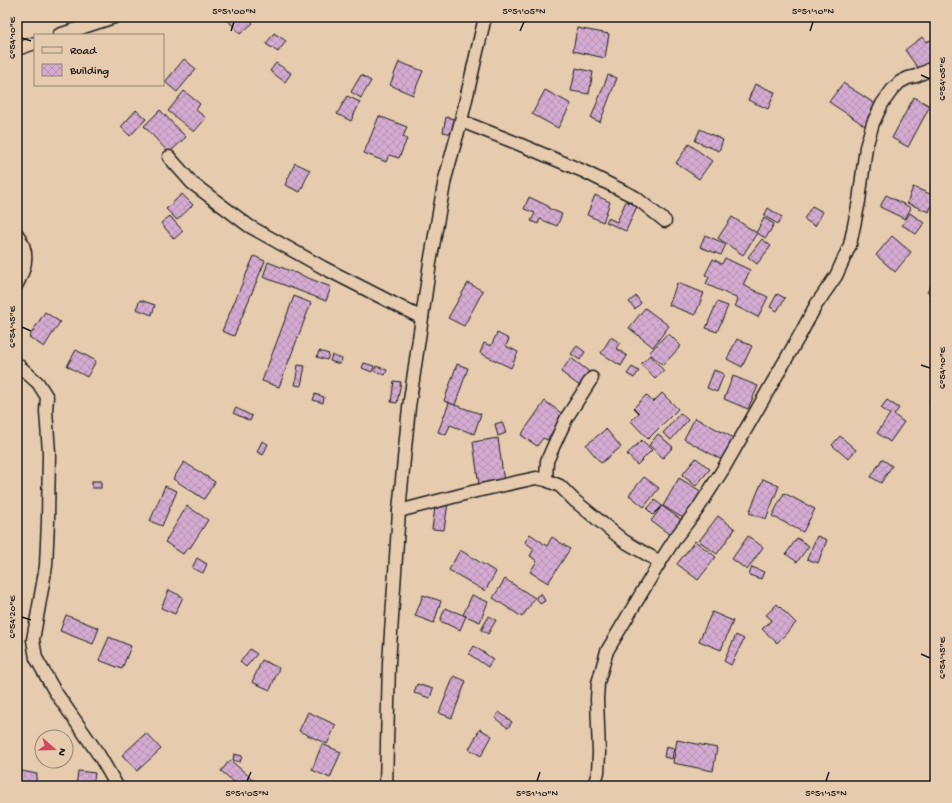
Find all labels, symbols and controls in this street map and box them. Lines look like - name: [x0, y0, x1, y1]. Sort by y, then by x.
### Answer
- text: 5°51'00"N: [212, 6, 256, 18]
- text: 5°51'05"N: [502, 6, 546, 18]
- text: 5°51'10"N: [792, 6, 834, 18]
- text: 6°54'10"E: [7, 16, 19, 59]
- legend: [34, 34, 164, 86]
- text: Road: [70, 45, 97, 59]
- text: 6°54'05"E: [937, 57, 949, 101]
- text: Building: [69, 65, 109, 79]
- text: 6°54'15"E: [7, 305, 19, 348]
- text: 6°54'10"E: [937, 346, 949, 389]
- text: 6°54'20"E: [7, 595, 19, 639]
- text: 6°54'15"E: [937, 636, 949, 679]
- north arrow: [34, 729, 74, 769]
- text: N: [55, 746, 68, 757]
- text: 5°51'05"N: [225, 788, 269, 800]
- text: 5°51'10"N: [516, 788, 558, 800]
- text: 5°51'15"N: [805, 788, 847, 800]

